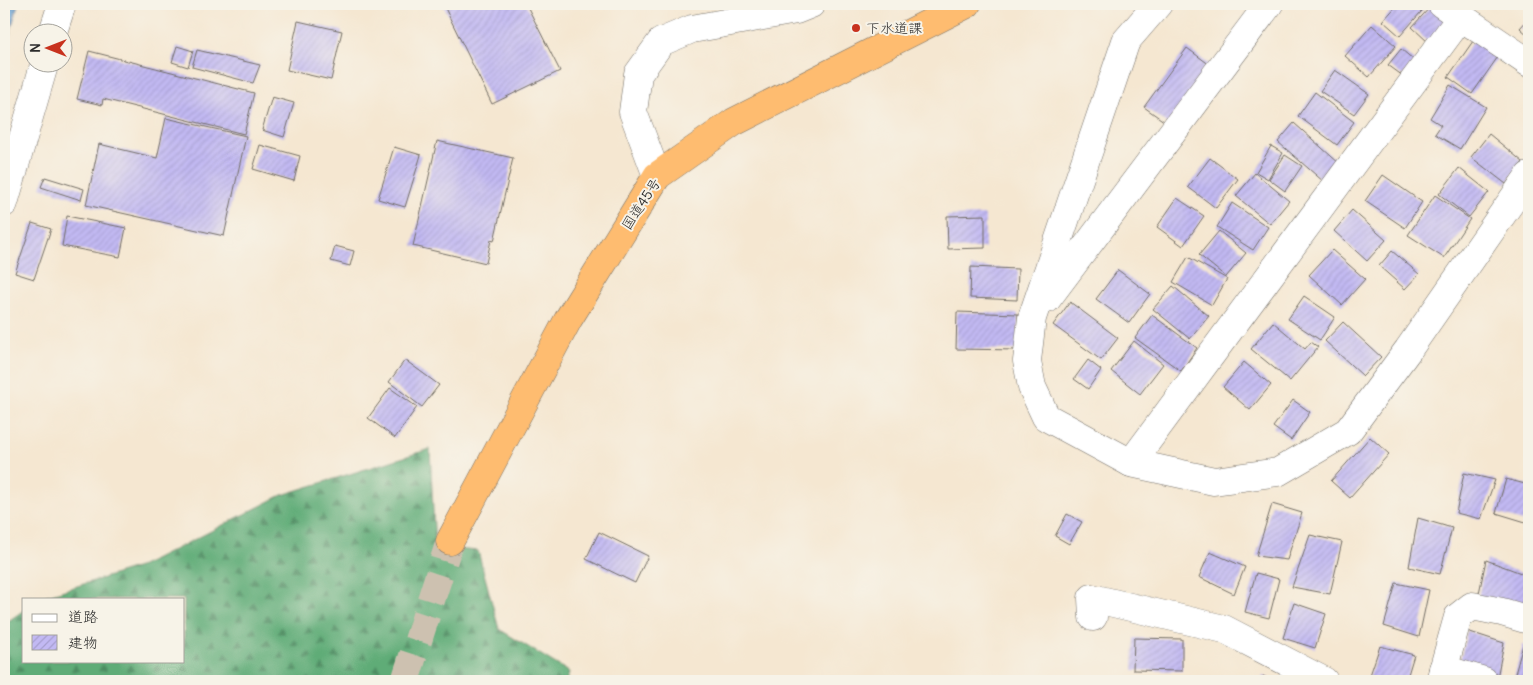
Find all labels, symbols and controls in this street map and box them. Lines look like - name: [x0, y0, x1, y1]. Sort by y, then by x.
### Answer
- place label: 下水道課: [866, 19, 922, 37]
- north arrow: [22, 22, 72, 72]
- marker: 下水道課: [850, 22, 862, 34]
- text: N: [26, 43, 44, 53]
- street label: 国道45号: [618, 175, 664, 233]
- legend: [22, 598, 185, 662]
- text: 道路: [68, 607, 98, 626]
- text: 建物: [68, 633, 98, 652]

